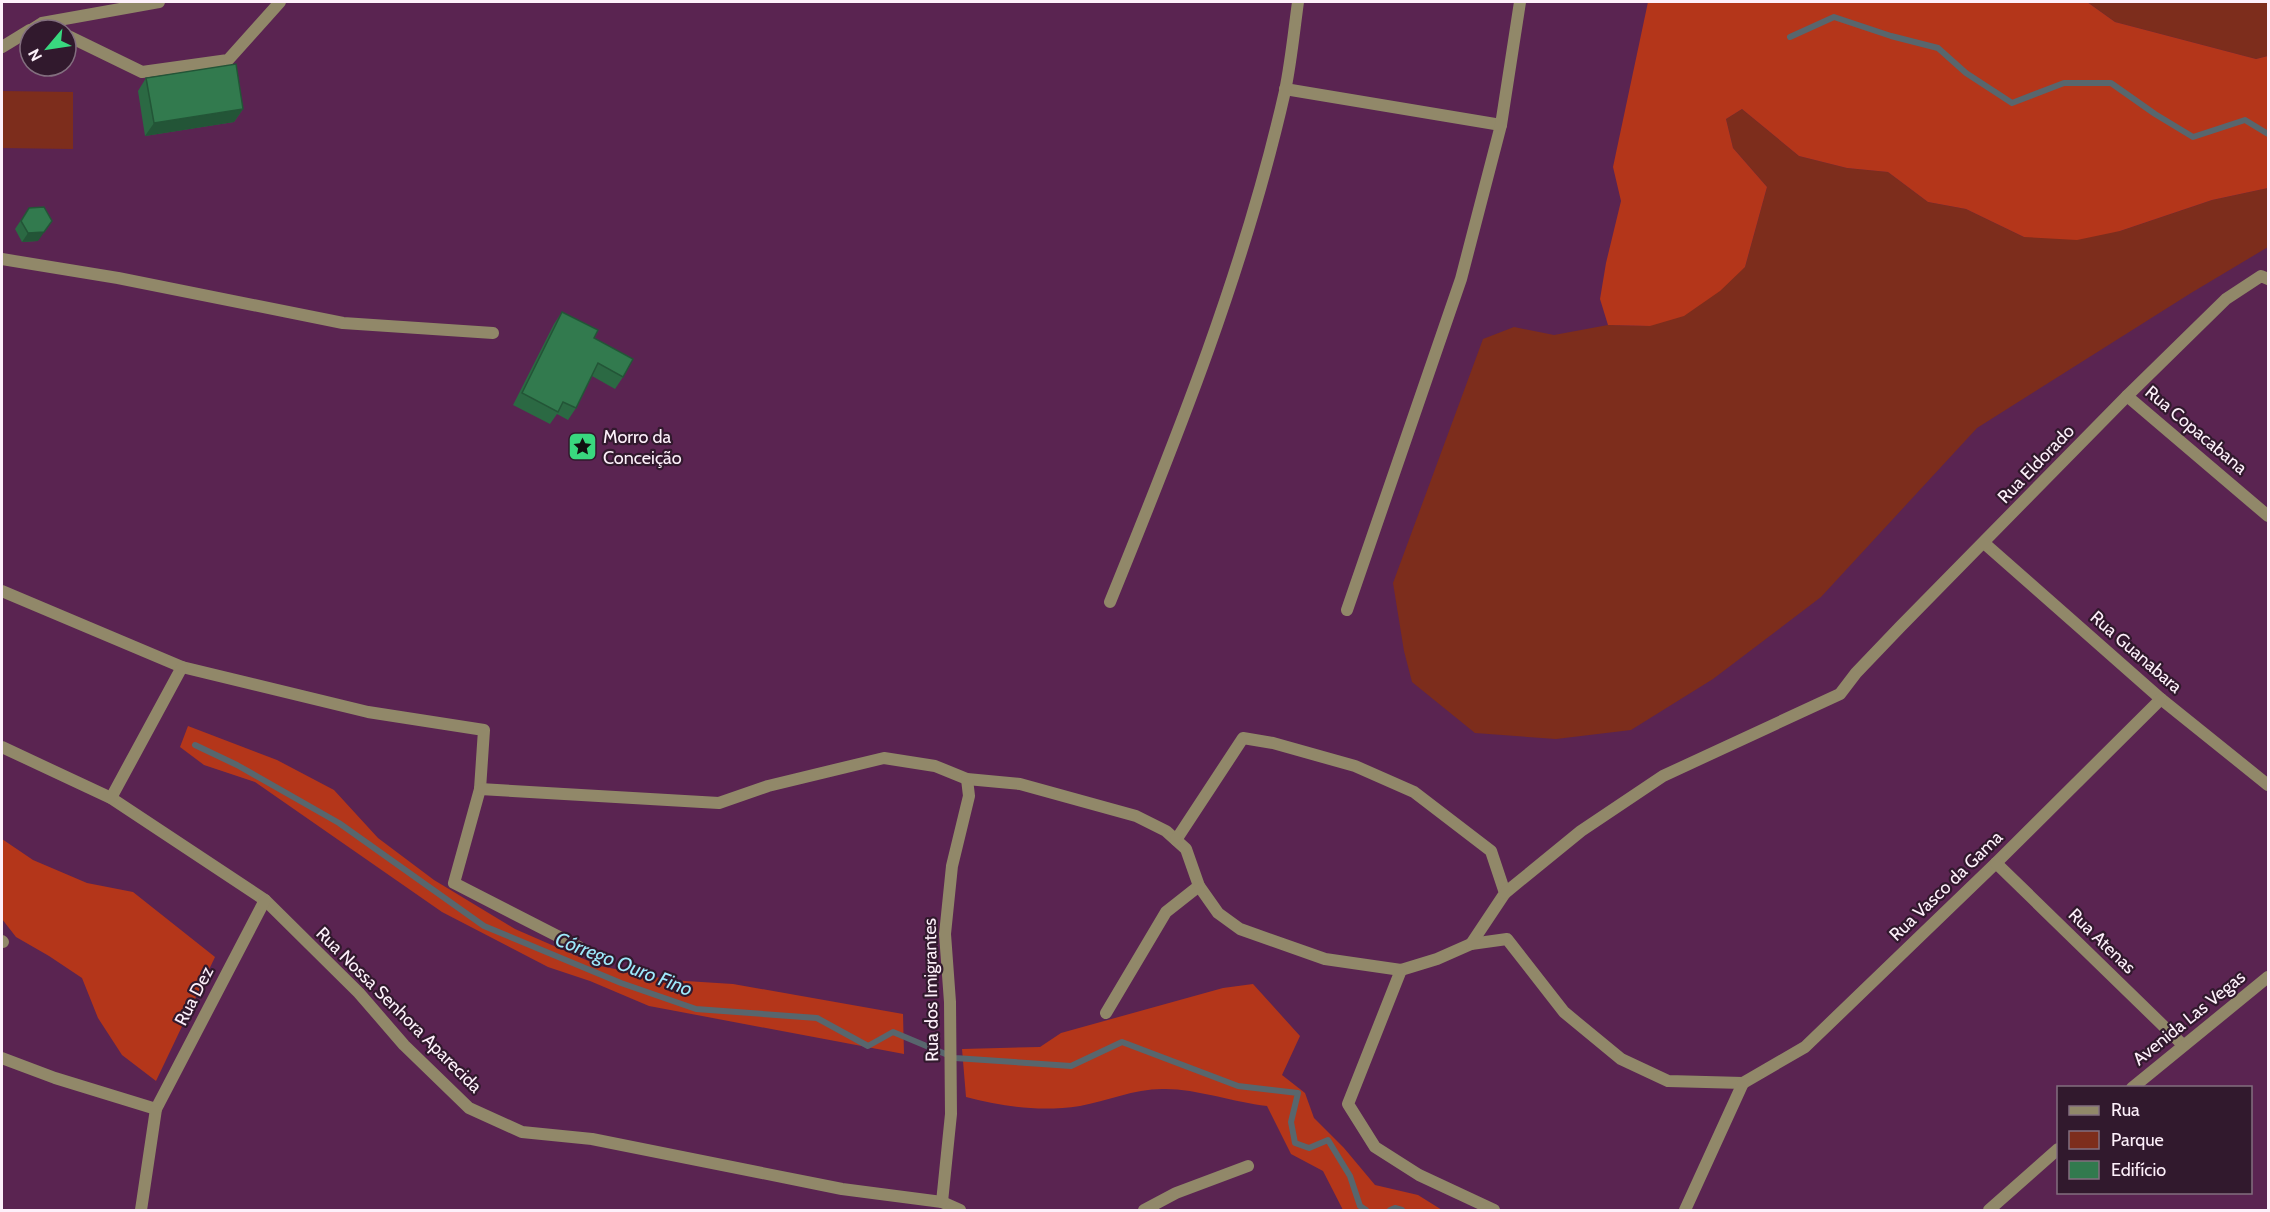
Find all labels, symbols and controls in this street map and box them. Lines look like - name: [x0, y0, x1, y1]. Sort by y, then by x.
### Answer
- north arrow: [18, 18, 78, 78]
- text: N: [24, 45, 46, 65]
- street label: Rua Copacabana: [2141, 381, 2252, 479]
- street label: Rua Eldorado: [1993, 420, 2079, 508]
- place label: Morro da Conceição: [603, 426, 682, 469]
- place icon: Morro da Conceição: [566, 431, 598, 463]
- street label: Rua Guanabara: [2086, 606, 2187, 698]
- street label: Rua Vasco da Gama: [1885, 826, 2007, 946]
- street label: Rua Atenas: [2064, 904, 2140, 978]
- street label: Rua dos Imigrantes: [919, 918, 943, 1062]
- street label: Rua Nossa Senhora Aparecida: [312, 923, 487, 1098]
- water label: Córrego Ouro Fino: [552, 927, 696, 1001]
- street label: Rua Dez: [170, 962, 218, 1029]
- street label: Avenida Las Vegas: [2128, 966, 2250, 1070]
- legend: [2057, 1086, 2252, 1194]
- text: Rua: [2111, 1099, 2140, 1121]
- text: Parque: [2111, 1129, 2164, 1151]
- text: Edifício: [2111, 1159, 2166, 1181]

